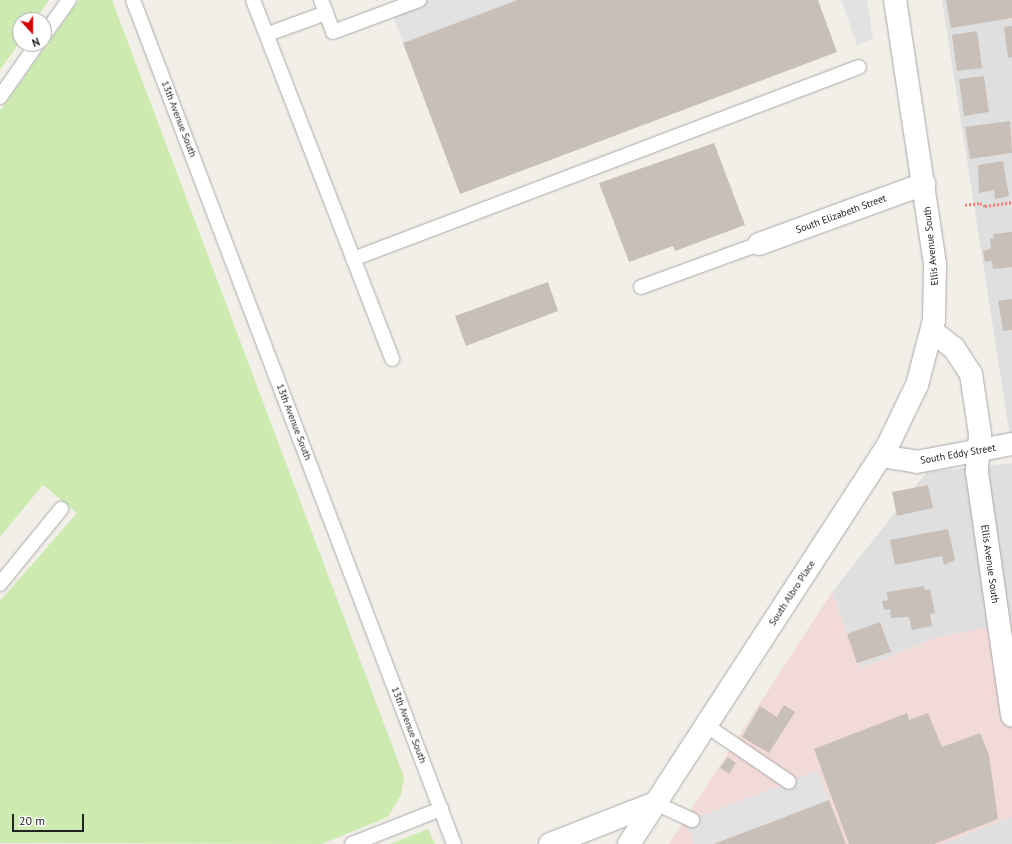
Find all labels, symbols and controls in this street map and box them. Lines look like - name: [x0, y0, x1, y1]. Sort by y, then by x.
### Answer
- north arrow: [12, 12, 52, 52]
- text: N: [30, 34, 42, 50]
- street label: 13th Avenue South: [159, 79, 199, 159]
- street label: South Elizabeth Street: [794, 192, 888, 236]
- street label: Ellis Avenue South: [921, 206, 941, 286]
- street label: 13th Avenue South: [274, 382, 314, 462]
- street label: South Eddy Street: [919, 441, 997, 467]
- street label: Ellis Avenue South: [979, 524, 1001, 604]
- street label: South Albro Place: [766, 558, 818, 628]
- street label: 13th Avenue South: [389, 685, 429, 765]
- scale bar: [14, 806, 86, 832]
- text: 20 m: [19, 813, 45, 828]

